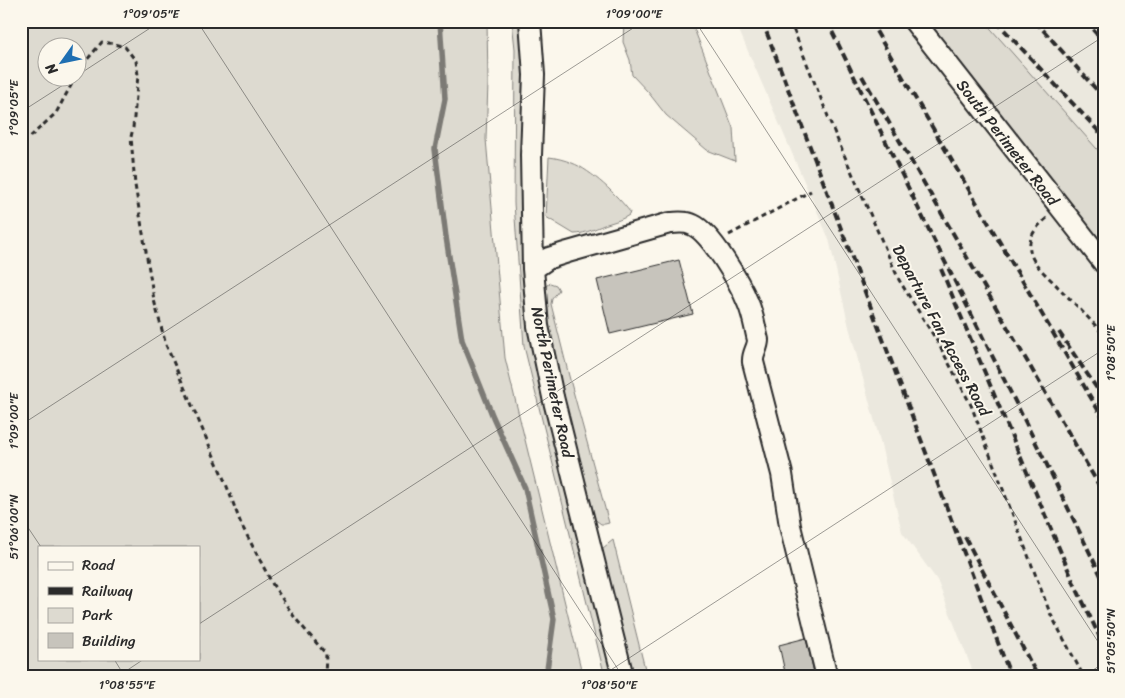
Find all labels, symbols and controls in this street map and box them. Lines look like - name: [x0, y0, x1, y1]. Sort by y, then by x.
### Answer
- text: 1°09'05"E: [123, 3, 180, 25]
- text: 1°09'00"E: [606, 3, 664, 25]
- north arrow: [38, 38, 88, 88]
- text: N: [38, 58, 65, 81]
- street label: South Perimeter Road: [949, 72, 1068, 213]
- text: 1°09'05"E: [3, 79, 25, 136]
- street label: Departure Fan Access Road: [884, 239, 1000, 423]
- street label: North Perimeter Road: [522, 304, 583, 462]
- text: 1°08'50"E: [1100, 324, 1122, 381]
- text: 1°09'00"E: [3, 391, 25, 449]
- text: 51°06'00"N: [3, 494, 25, 559]
- legend: [38, 546, 200, 660]
- text: Road: [82, 552, 115, 578]
- text: Railway: [82, 578, 133, 604]
- text: Park: [82, 602, 113, 628]
- text: 51°05'50"N: [1100, 608, 1122, 674]
- text: Building: [82, 628, 136, 654]
- text: 1°08'55"E: [99, 674, 156, 696]
- text: 1°08'50"E: [581, 674, 638, 696]

